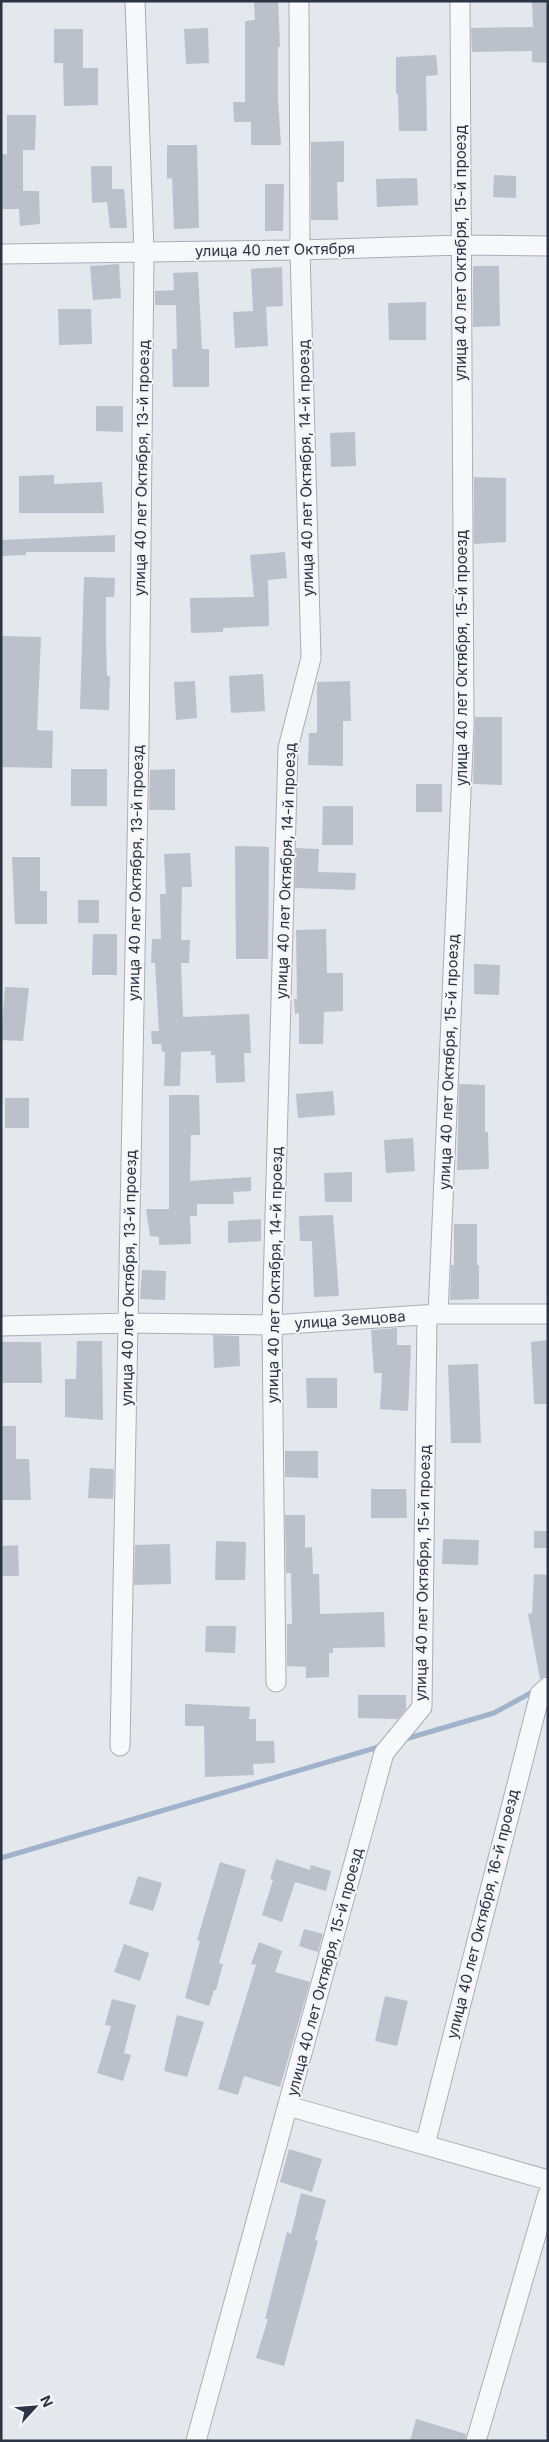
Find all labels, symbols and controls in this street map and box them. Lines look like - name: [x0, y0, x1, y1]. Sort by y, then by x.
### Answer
- street label: улица 40 лет Октября, 15-й проезд: [451, 125, 470, 381]
- street label: улица 40 лет Октября: [195, 239, 355, 260]
- street label: улица 40 лет Октября, 14-й проезд: [294, 339, 317, 597]
- street label: улица 40 лет Октября, 13-й проезд: [130, 340, 153, 596]
- street label: улица 40 лет Октября, 15-й проезд: [452, 530, 471, 786]
- street label: улица 40 лет Октября, 14-й проезд: [272, 742, 299, 1000]
- street label: улица 40 лет Октября, 13-й проезд: [124, 745, 147, 1001]
- street label: улица 40 лет Октября, 15-й проезд: [435, 934, 462, 1190]
- street label: улица 40 лет Октября, 14-й проезд: [263, 1146, 286, 1404]
- street label: улица 40 лет Октября, 13-й проезд: [117, 1150, 140, 1406]
- street label: улица Земцова: [294, 1306, 406, 1333]
- street label: улица 40 лет Октября, 15-й проезд: [411, 1445, 434, 1701]
- street label: улица 40 лет Октября, 16-й проезд: [442, 1787, 523, 2041]
- street label: улица 40 лет Октября, 15-й проезд: [282, 1846, 367, 2098]
- north arrow: [10, 2382, 60, 2432]
- text: N: [37, 2393, 57, 2410]

